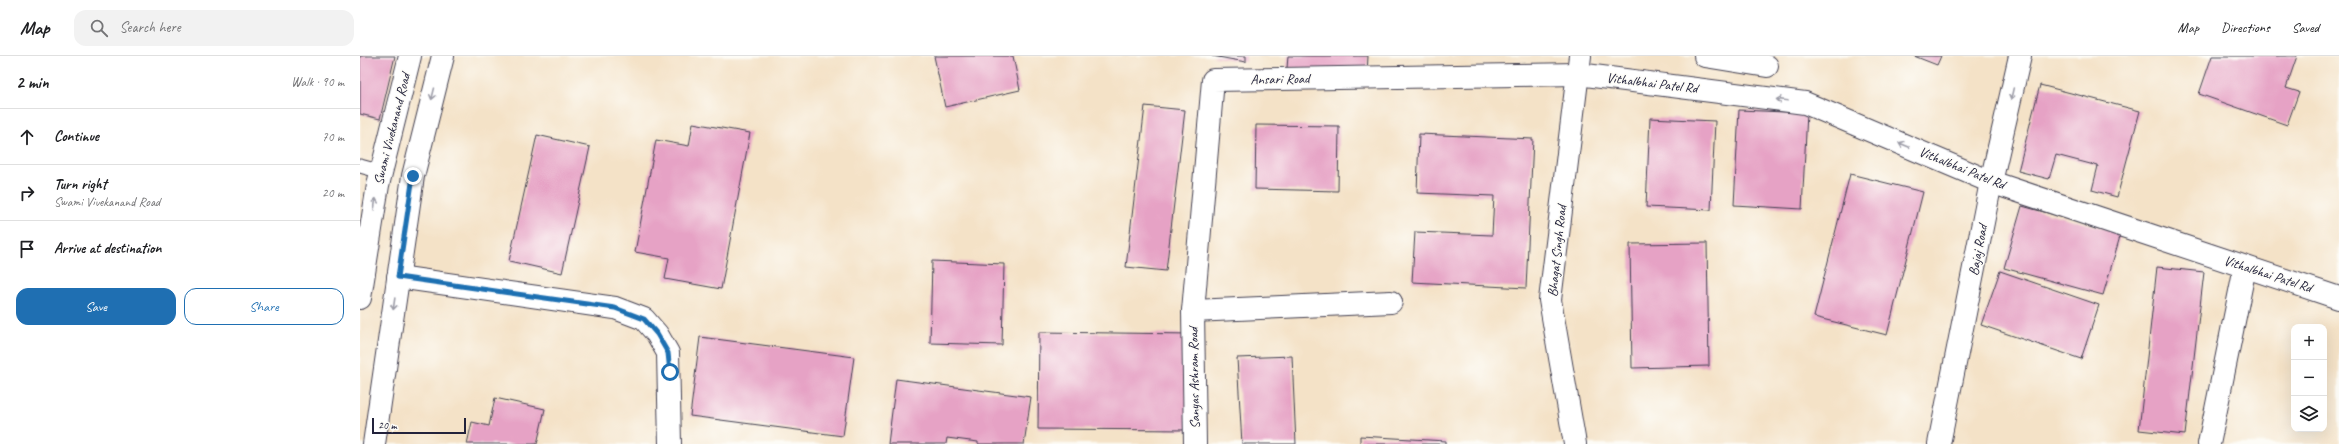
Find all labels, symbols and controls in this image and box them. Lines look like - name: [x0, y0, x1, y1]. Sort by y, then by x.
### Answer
- search box: [74, 10, 354, 46]
- text: Map: [20, 16, 50, 40]
- icon: search: [88, 17, 110, 39]
- text: Search here: [120, 18, 181, 37]
- text: Map: [2178, 19, 2199, 36]
- text: Directions: [2221, 19, 2270, 36]
- text: Saved: [2292, 19, 2319, 36]
- street label: Swami Vivekanand Road: [370, 69, 415, 187]
- street label: Vithalbhai Patel Rd: [1606, 69, 1701, 97]
- street label: Ansari Road: [1250, 70, 1312, 88]
- text: 2 min: [16, 72, 49, 93]
- text: Walk · 90 m: [291, 74, 344, 90]
- one-way arrow: [429, 87, 437, 100]
- one-way arrow: [2007, 87, 2015, 100]
- one-way arrow: [1776, 96, 1789, 104]
- icon: ahead: [16, 126, 38, 148]
- text: Continue: [54, 127, 99, 146]
- text: 70 m: [322, 129, 344, 145]
- one-way arrow: [1898, 140, 1910, 148]
- street label: Vithalbhai Patel Rd: [1916, 143, 2010, 194]
- route end: [404, 167, 422, 185]
- text: Turn right: [54, 175, 107, 194]
- icon: right: [16, 182, 38, 204]
- text: 20 m: [322, 185, 344, 201]
- text: Swami Vivekanand Road: [54, 194, 160, 210]
- one-way arrow: [371, 198, 379, 211]
- street label: Bhagat Singh Road: [1544, 202, 1571, 298]
- street label: Bajaj Road: [1965, 221, 1992, 277]
- icon: arrive: [16, 238, 38, 260]
- text: Arrive at destination: [54, 239, 161, 258]
- street label: Vithalbhai Patel Rd: [2222, 252, 2316, 297]
- button: Save: [16, 288, 176, 325]
- button: Share: [184, 288, 344, 325]
- one-way arrow: [390, 297, 398, 310]
- map controls: [2291, 324, 2327, 432]
- button: +: [2291, 324, 2327, 360]
- street label: Sanyas Ashram Road: [1185, 325, 1203, 429]
- button: −: [2291, 360, 2327, 396]
- route start: [661, 363, 679, 381]
- button: layers: [2291, 396, 2327, 432]
- scale bar: [372, 416, 466, 435]
- text: 20 m: [378, 418, 397, 432]

